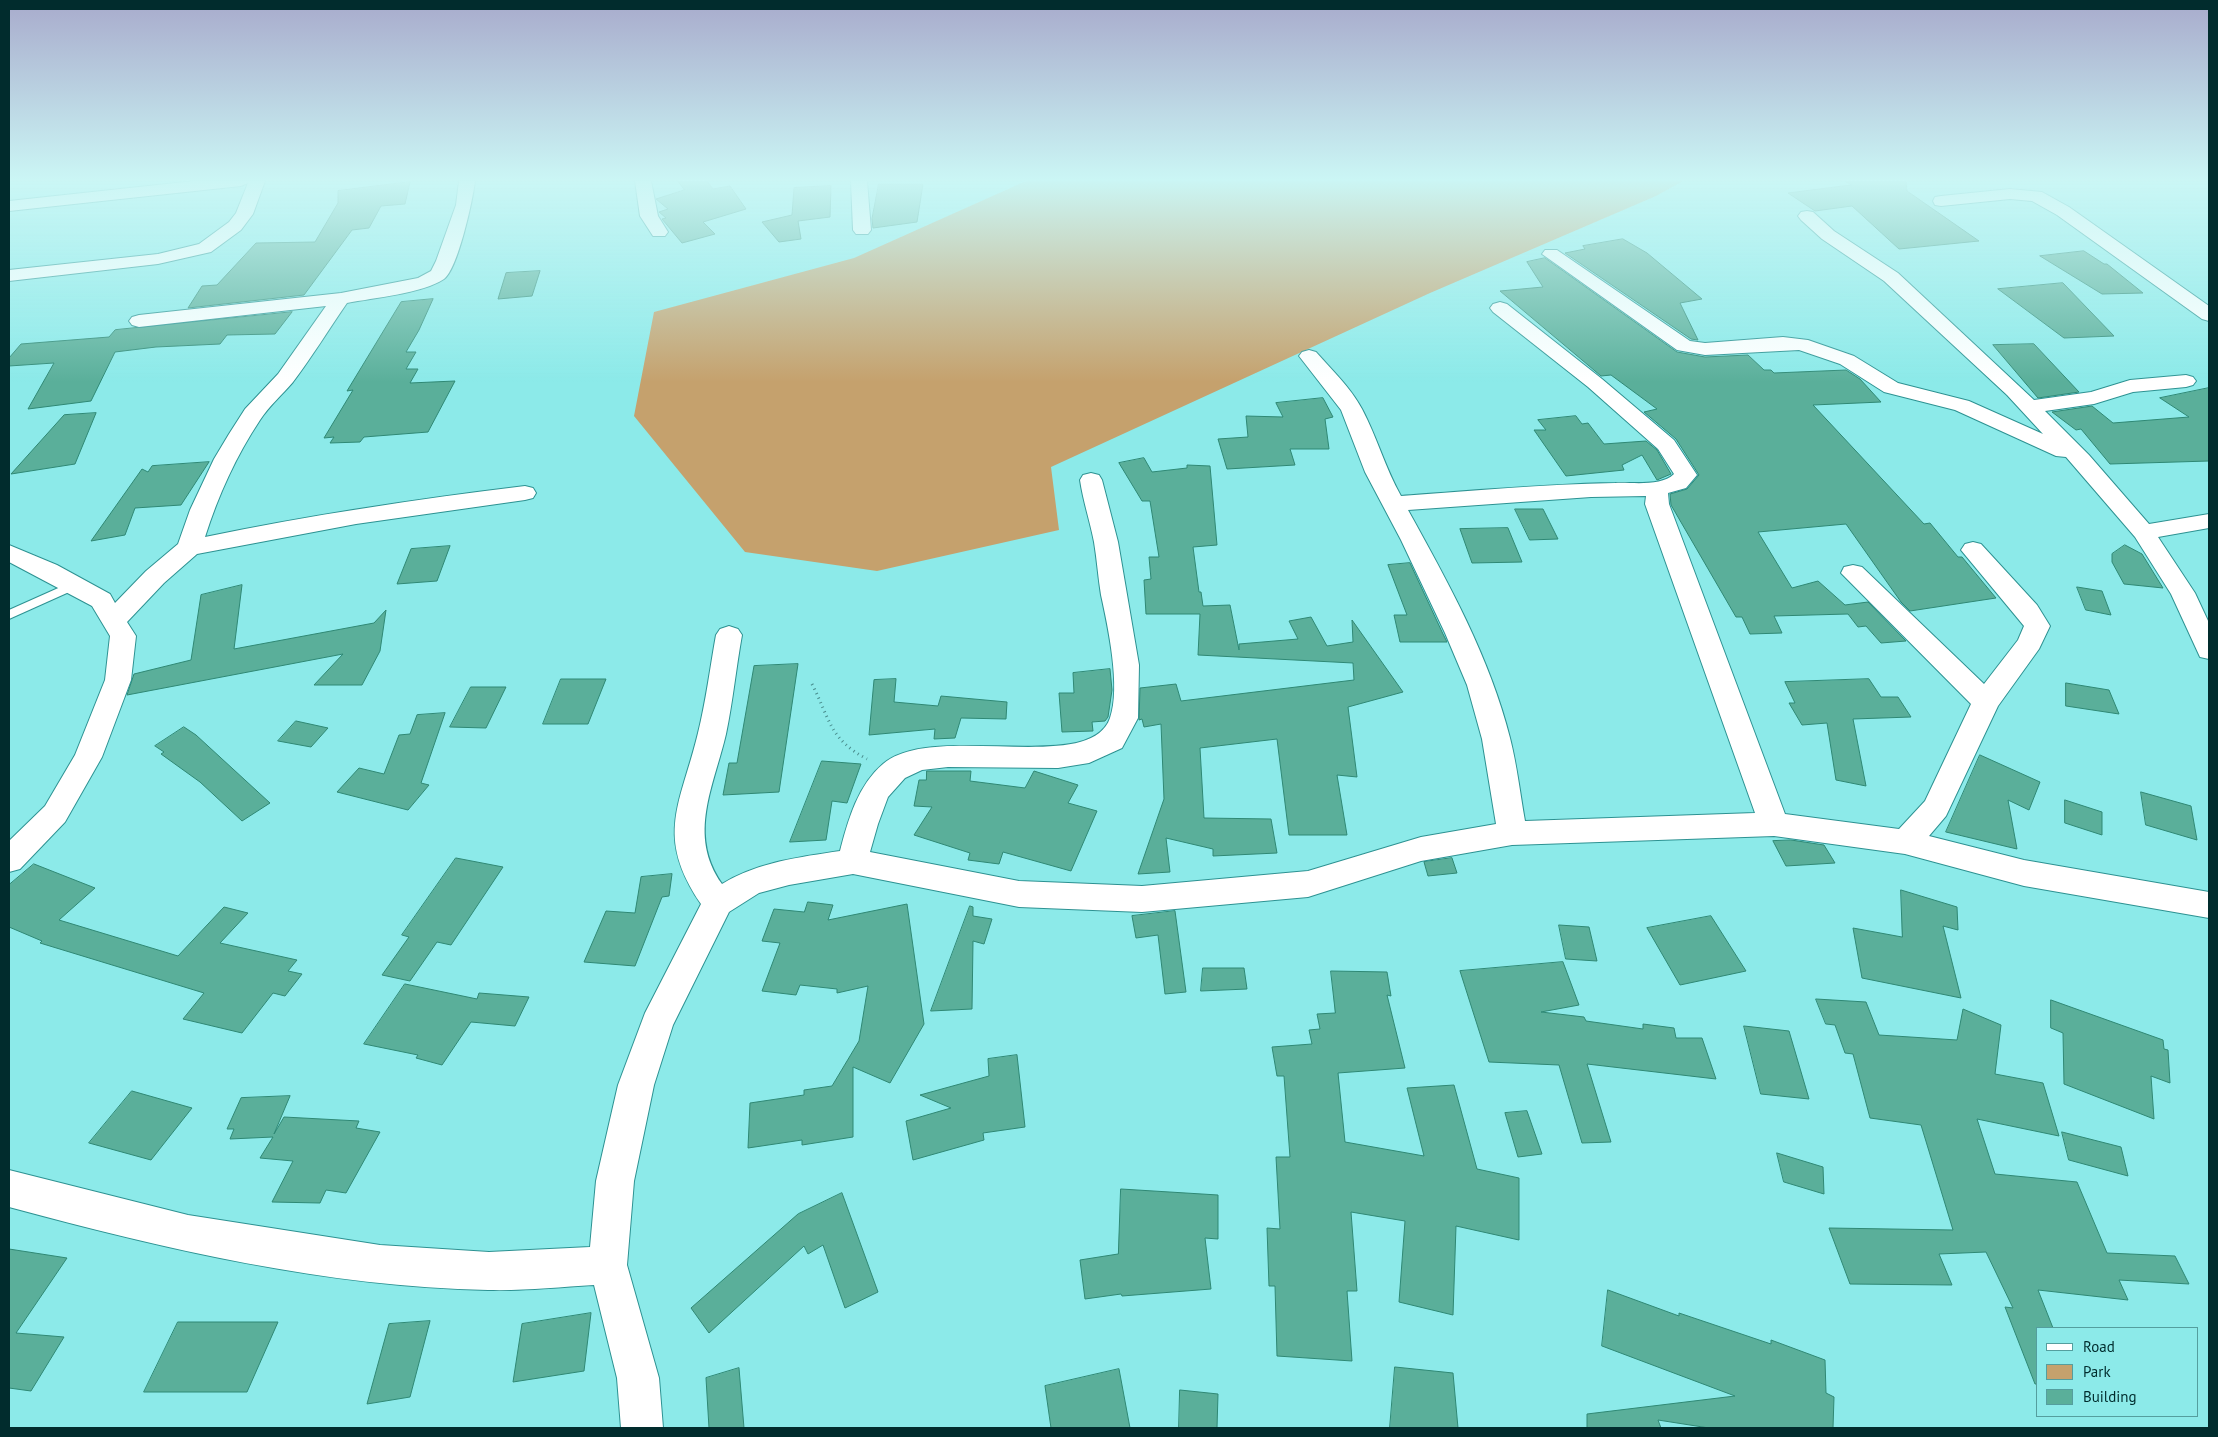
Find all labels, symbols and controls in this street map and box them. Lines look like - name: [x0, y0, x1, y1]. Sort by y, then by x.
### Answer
- legend: [2036, 1327, 2198, 1417]
- text: Road: [2083, 1337, 2115, 1356]
- text: Park: [2083, 1362, 2111, 1381]
- text: Building: [2083, 1387, 2137, 1406]

